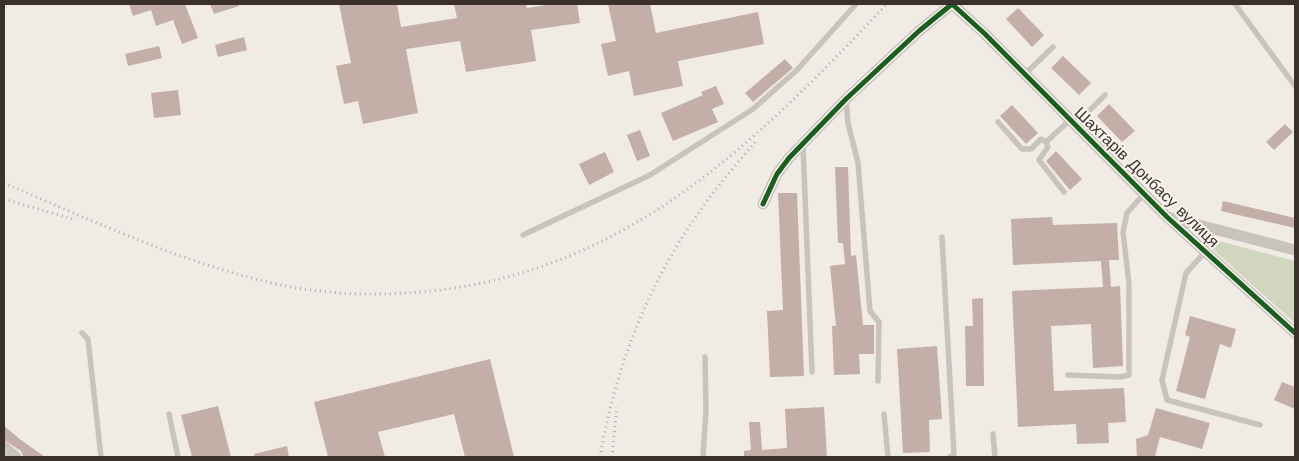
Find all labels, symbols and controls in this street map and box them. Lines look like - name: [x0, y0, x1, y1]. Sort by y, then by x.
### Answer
- street label: Шахтарів Донбасу вулиця: [1071, 103, 1223, 251]

